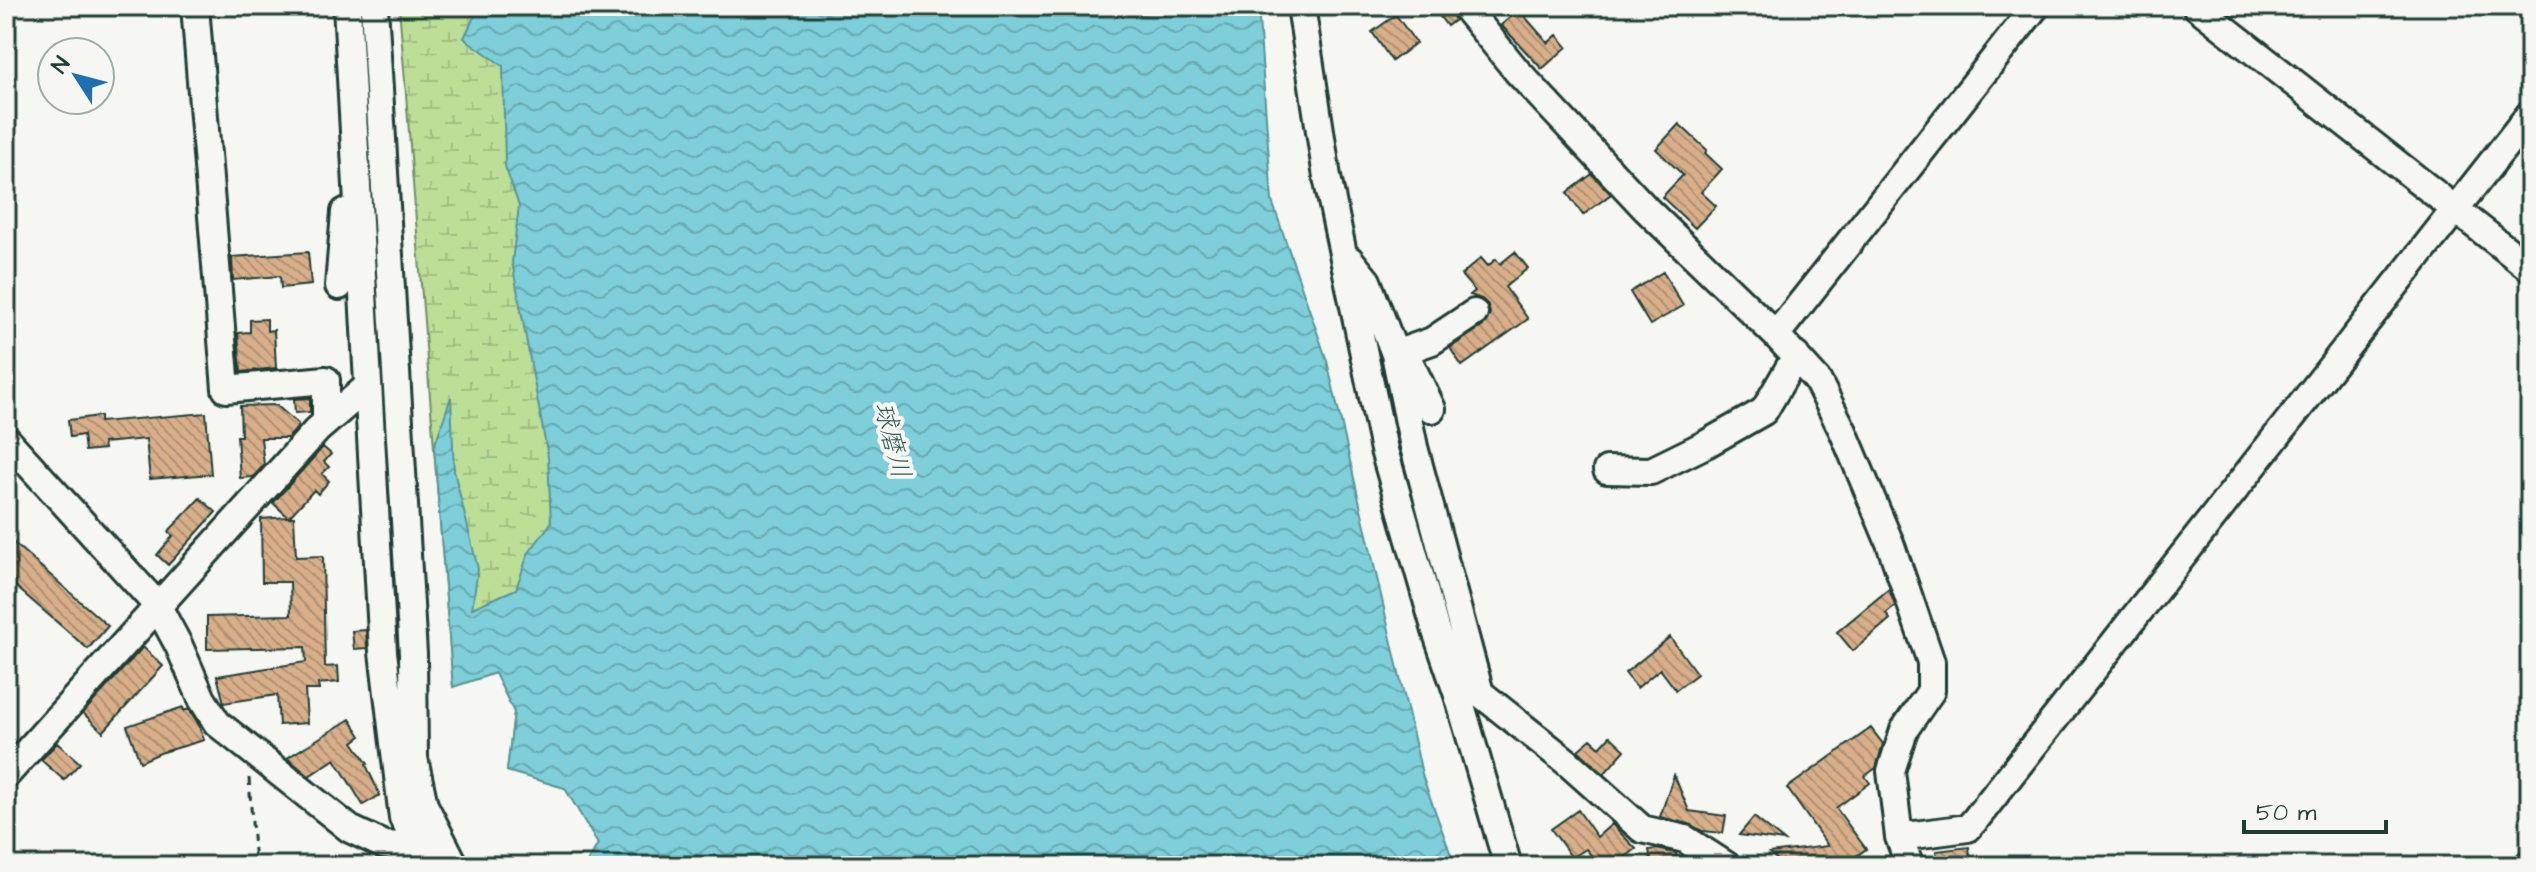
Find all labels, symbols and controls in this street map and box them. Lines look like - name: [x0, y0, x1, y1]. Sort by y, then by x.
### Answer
- north arrow: [36, 36, 116, 116]
- text: N: [44, 50, 78, 80]
- water label: 球磨川: [865, 398, 919, 482]
- scale bar: [2244, 784, 2386, 834]
- text: 50 m: [2256, 796, 2317, 830]

